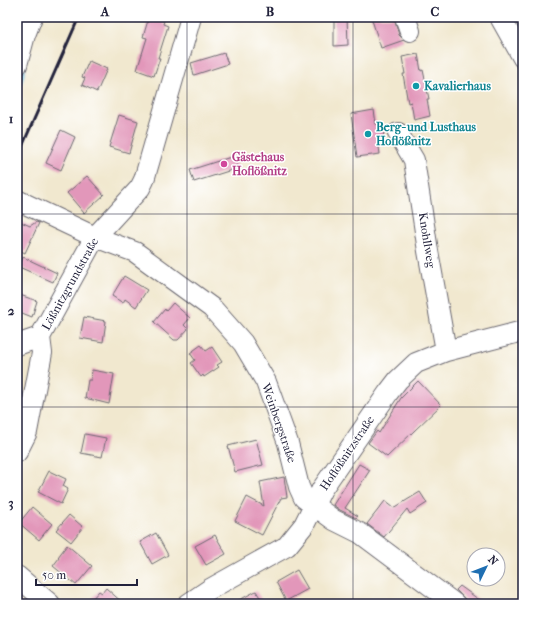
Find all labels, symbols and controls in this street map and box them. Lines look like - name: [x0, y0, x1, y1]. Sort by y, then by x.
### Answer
- text: A: [100, 4, 110, 19]
- text: B: [266, 4, 275, 19]
- text: C: [431, 4, 440, 19]
- place label: Kavalierhaus: [424, 79, 491, 93]
- marker: Kavalierhaus: [411, 81, 421, 91]
- text: 1: [9, 111, 14, 126]
- place label: Berg- und Lusthaus Hoflößnitz: [376, 120, 476, 148]
- marker: Berg- und Lusthaus Hoflößnitz: [363, 129, 373, 139]
- place label: Gästehaus Hoflößnitz: [232, 150, 288, 178]
- marker: Gästehaus Hoflößnitz: [219, 159, 229, 169]
- street label: Knohllweg: [416, 211, 438, 269]
- street label: Lößnitzgrundstraße: [39, 235, 101, 333]
- text: 2: [8, 303, 15, 318]
- street label: Weinbergstraße: [259, 381, 299, 465]
- street label: Hoflößnitzstraße: [317, 413, 377, 493]
- text: 3: [8, 495, 14, 511]
- north arrow: [466, 547, 506, 587]
- text: N: [485, 553, 501, 568]
- scale bar: [36, 561, 137, 587]
- text: 50 m: [42, 568, 66, 582]

